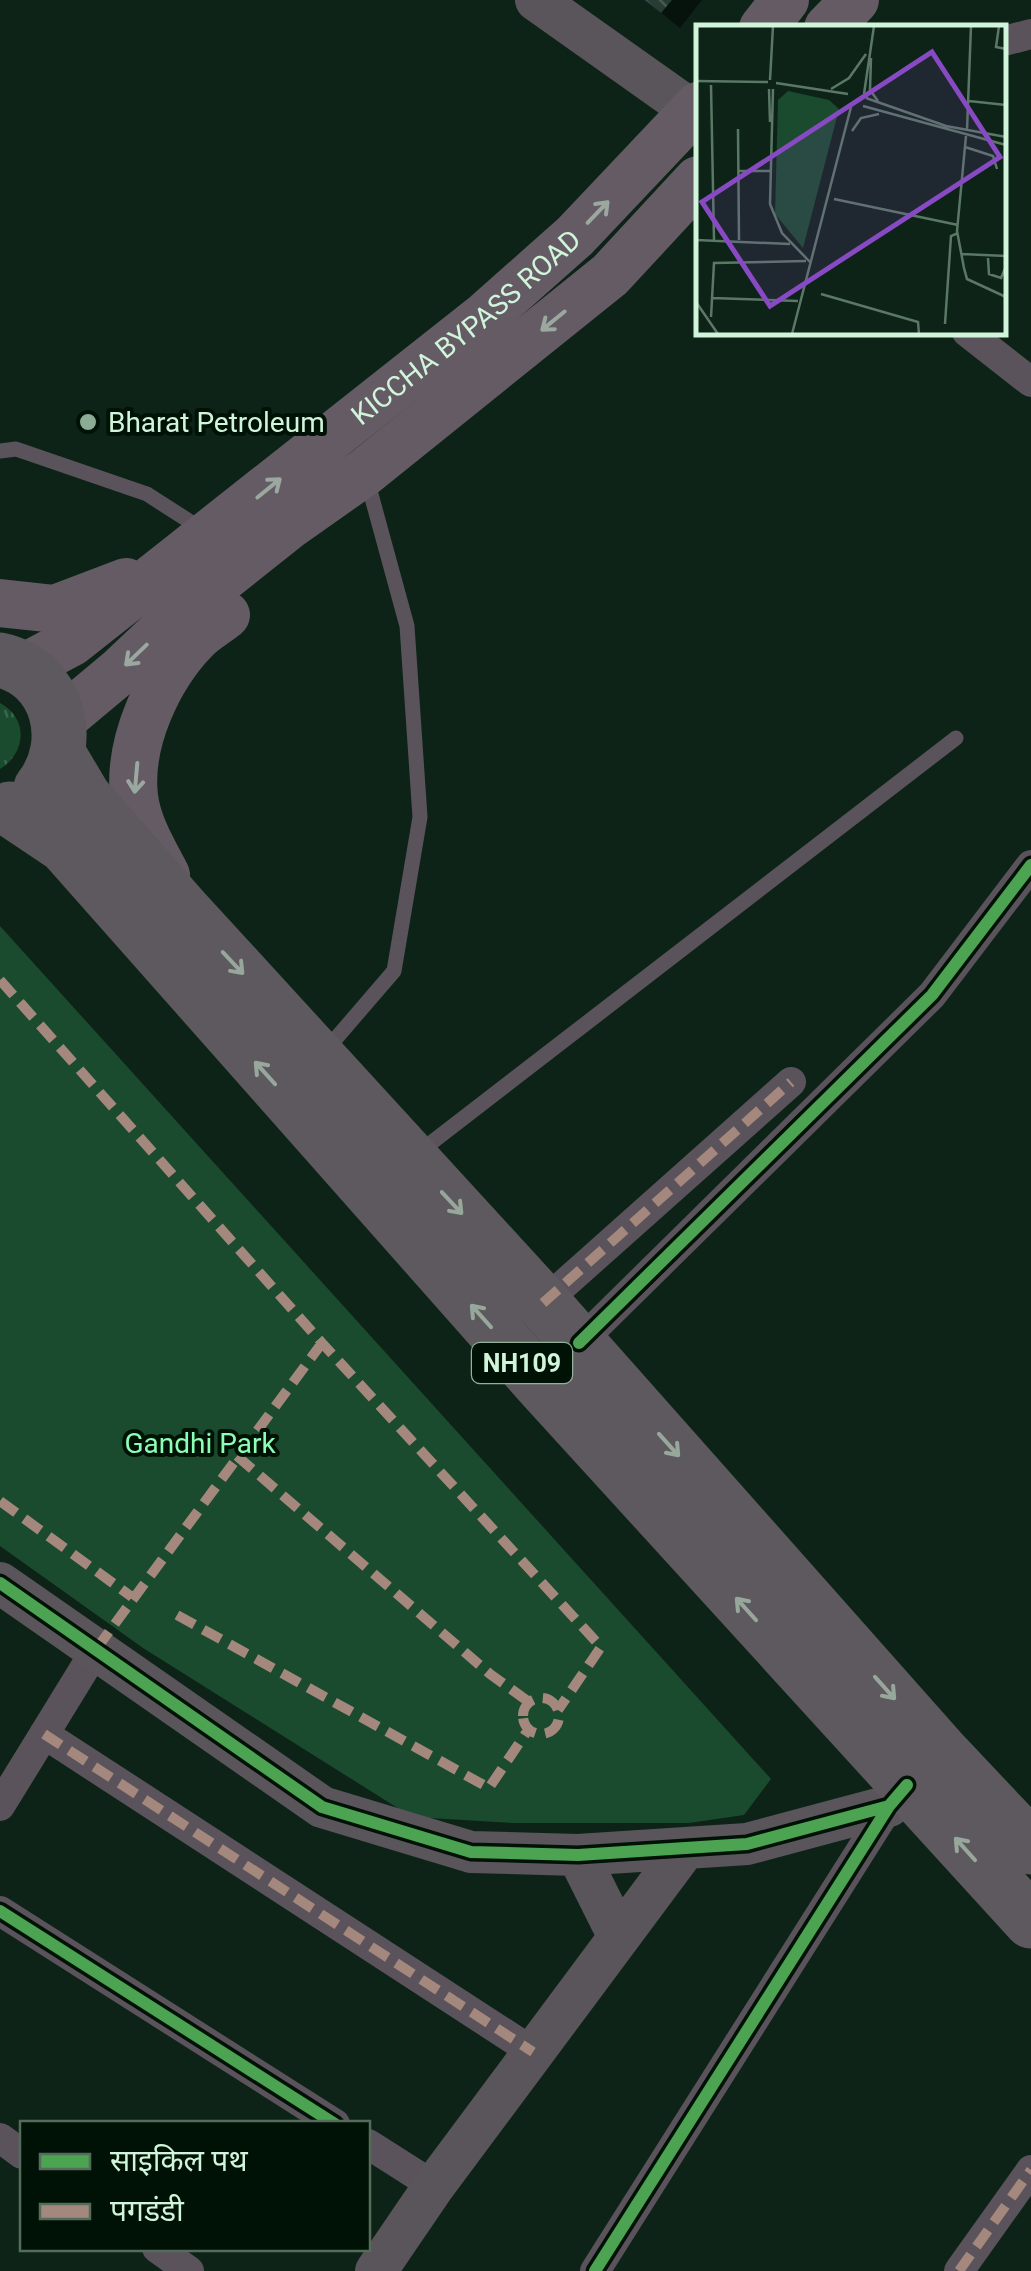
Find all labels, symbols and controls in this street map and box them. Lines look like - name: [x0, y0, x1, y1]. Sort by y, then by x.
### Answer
- inset map: [696, 25, 1006, 335]
- one-way arrow: [586, 200, 609, 225]
- street label: KICCHA BYPASS ROAD: [345, 223, 587, 432]
- one-way arrow: [541, 310, 567, 332]
- place label: Bharat Petroleum: [108, 406, 325, 439]
- marker: Bharat Petroleum: [77, 411, 99, 433]
- one-way arrow: [255, 477, 281, 499]
- one-way arrow: [125, 643, 149, 667]
- one-way arrow: [126, 761, 145, 794]
- one-way arrow: [221, 951, 245, 975]
- one-way arrow: [254, 1061, 277, 1086]
- one-way arrow: [440, 1190, 463, 1215]
- one-way arrow: [470, 1304, 493, 1329]
- road number: NH109: [472, 1343, 572, 1383]
- park label: Gandhi Park: [124, 1427, 276, 1460]
- one-way arrow: [658, 1432, 681, 1457]
- one-way arrow: [735, 1597, 758, 1622]
- one-way arrow: [873, 1675, 896, 1700]
- one-way arrow: [954, 1837, 977, 1862]
- legend: [20, 2121, 370, 2251]
- text: साइकिल पथ: [110, 2143, 248, 2178]
- text: पगडंडी: [110, 2193, 185, 2228]

